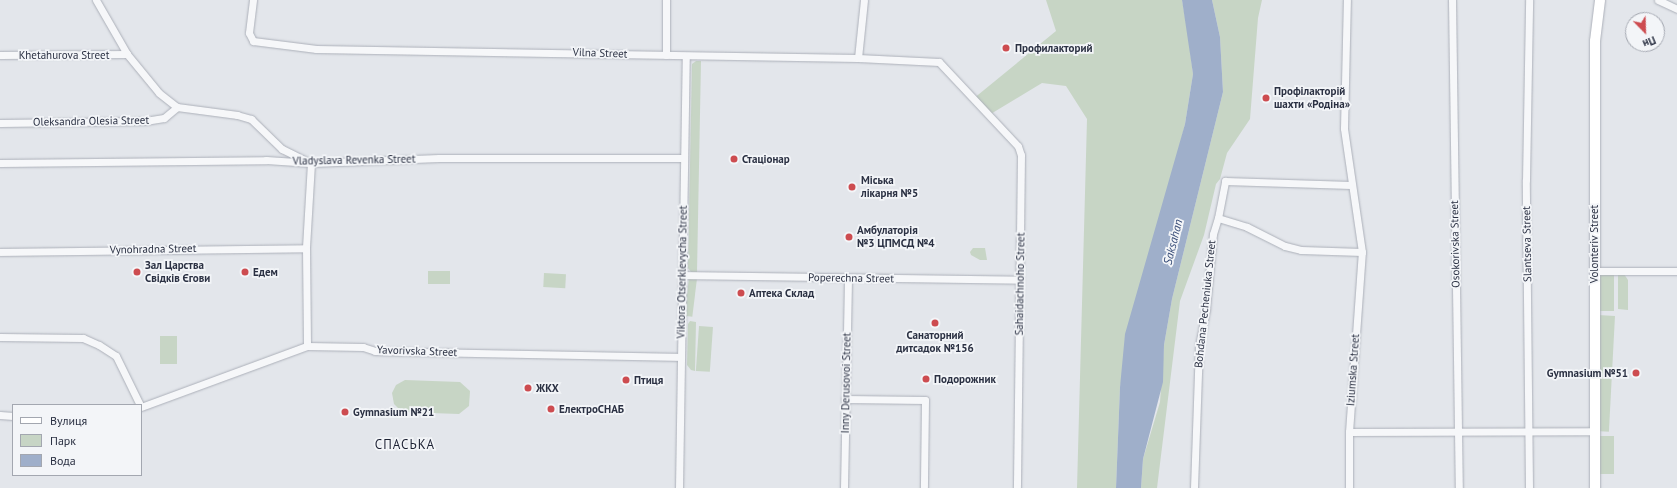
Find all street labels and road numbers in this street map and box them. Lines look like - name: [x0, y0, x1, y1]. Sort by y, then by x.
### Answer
- street label: Vilna Street: [572, 45, 628, 61]
- street label: Khetahurova Street: [19, 48, 109, 62]
- street label: Oleksandra Olesia Street: [33, 113, 149, 129]
- street label: Vladyslava Revenka Street: [292, 152, 416, 168]
- street label: Osokorivska Street: [1448, 200, 1462, 288]
- street label: Viktora Otserklevycha Street: [674, 205, 690, 339]
- street label: Volonteriv Street: [1587, 205, 1601, 283]
- street label: Slantseva Street: [1520, 206, 1534, 282]
- street label: Sahaidachnoho Street: [1013, 232, 1027, 336]
- street label: Bohdana Pecheniuka Street: [1192, 239, 1218, 369]
- street label: Vynohradna Street: [110, 242, 196, 256]
- street label: Poperechna Street: [808, 271, 894, 285]
- street label: Inny Derusovoi Street: [839, 332, 853, 434]
- street label: Iziumska Street: [1344, 333, 1362, 407]
- street label: Yavorivska Street: [377, 343, 457, 359]

